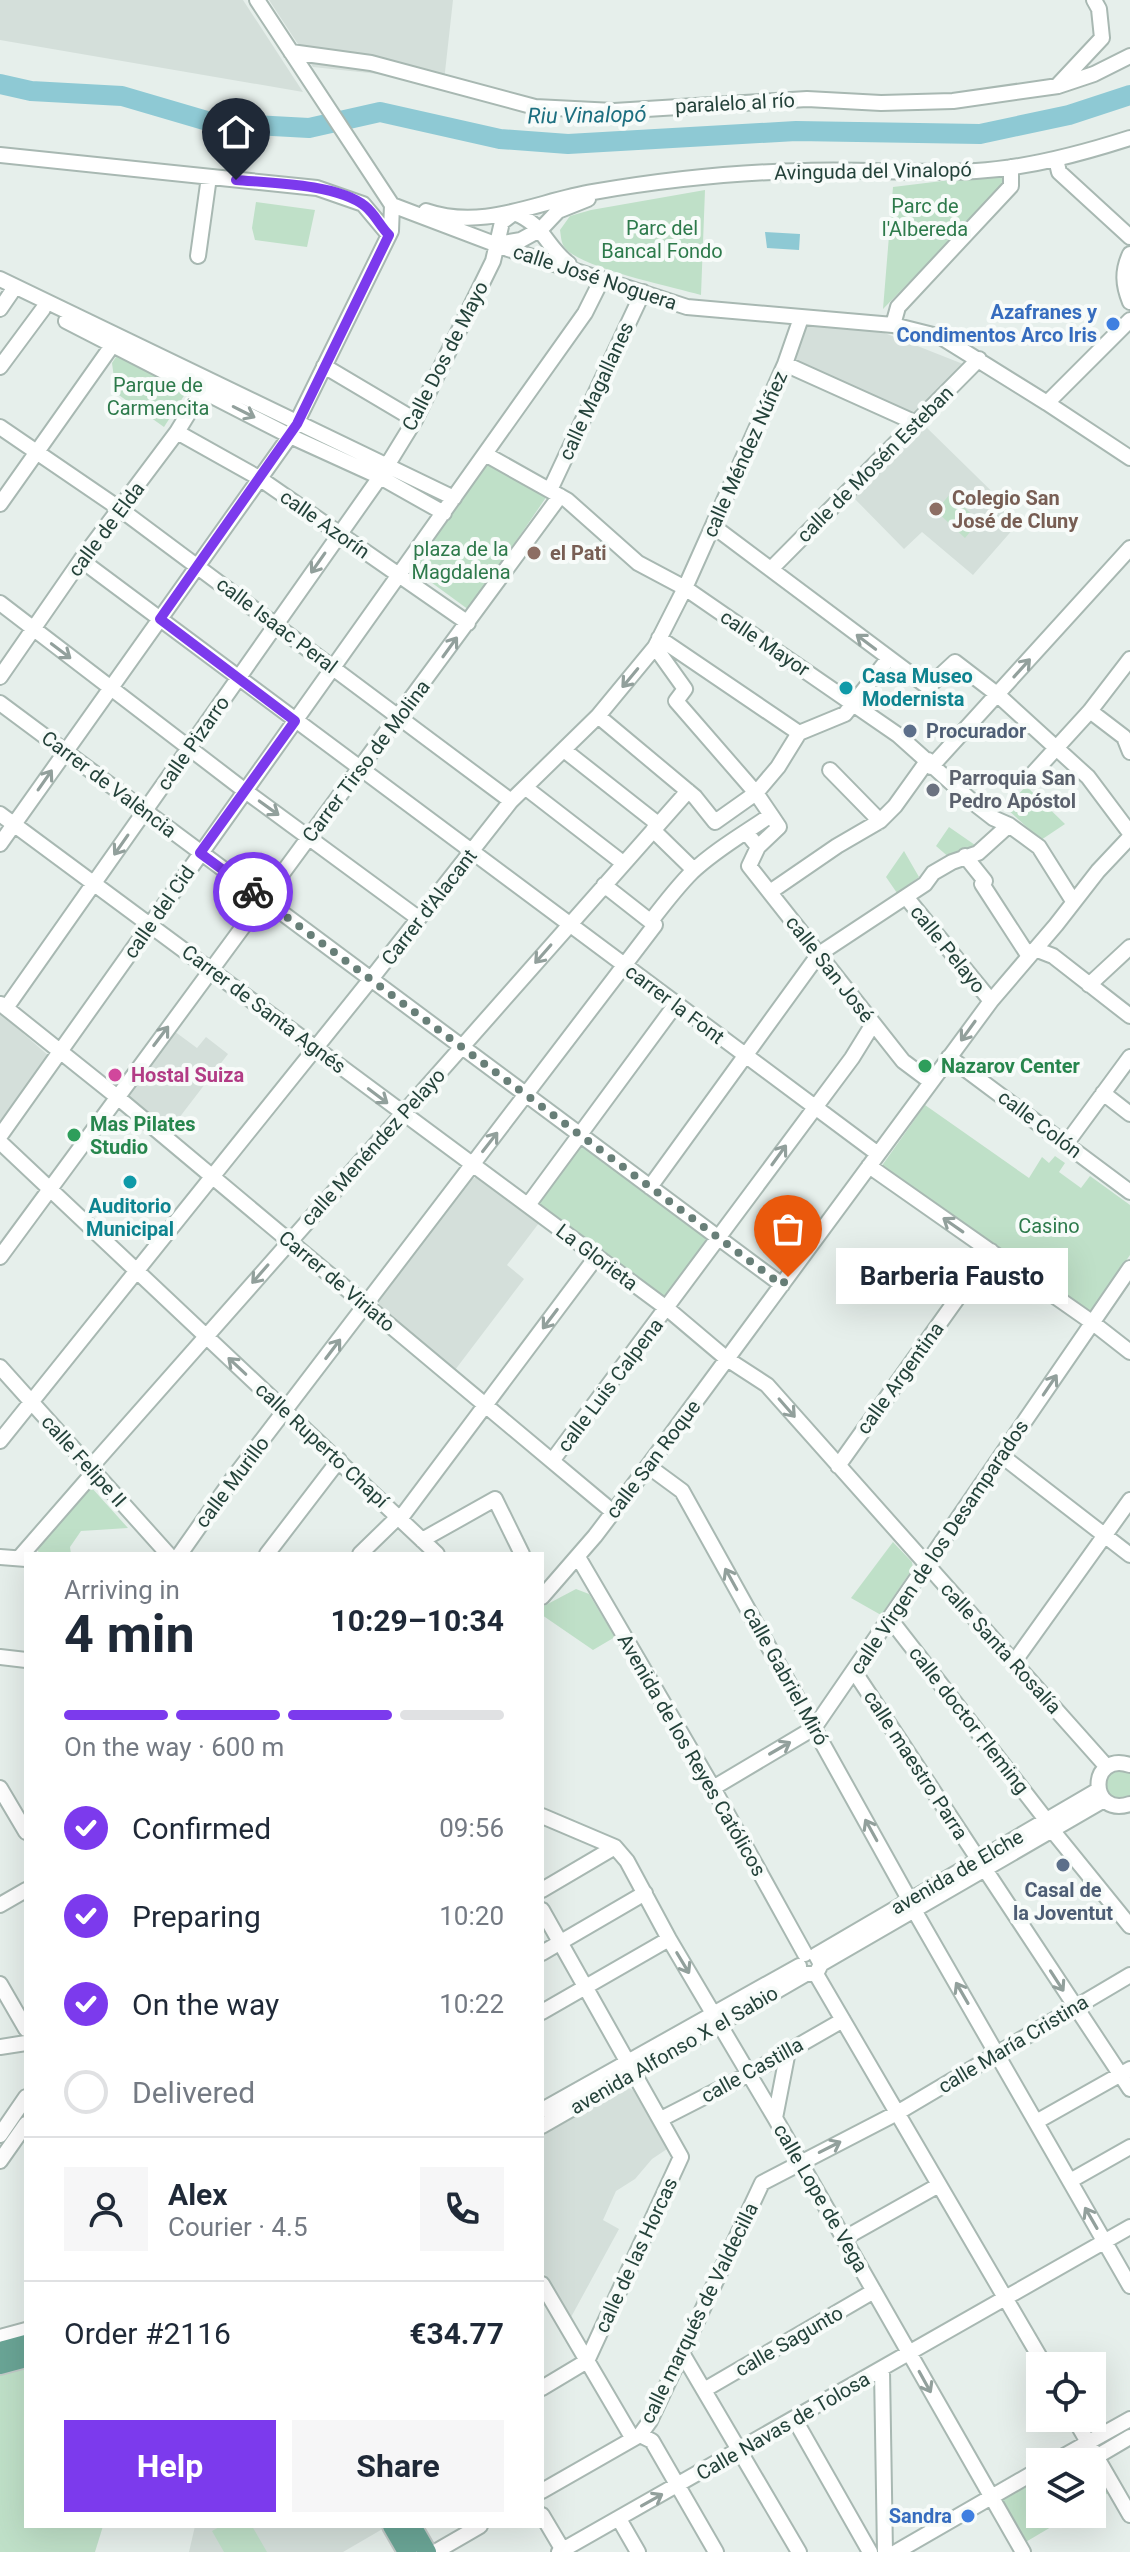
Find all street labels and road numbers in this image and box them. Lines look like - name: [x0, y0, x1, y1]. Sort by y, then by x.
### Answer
- street label: paralelo al río: [674, 88, 796, 118]
- street label: Avinguda del Vinalopó: [774, 157, 972, 185]
- street label: calle José Noguera: [510, 239, 680, 315]
- street label: Calle Dos de Mayo: [397, 277, 493, 435]
- street label: calle Magallanes: [553, 318, 639, 464]
- street label: calle Méndez Núñez: [698, 367, 792, 541]
- street label: calle de Mosén Esteban: [792, 381, 958, 547]
- street label: calle de Elda: [63, 477, 149, 581]
- street label: calle Azorín: [276, 484, 374, 564]
- street label: calle Isaac Peral: [212, 572, 342, 678]
- street label: calle Mayor: [716, 604, 814, 682]
- street label: Carrer Tirso de Molina: [297, 675, 435, 847]
- street label: calle Pizarro: [152, 691, 234, 795]
- street label: Carrer de València: [37, 726, 181, 842]
- street label: Carrer d'Alacant: [376, 844, 482, 970]
- street label: calle del Cid: [118, 861, 200, 963]
- street label: calle Pelayo: [905, 900, 991, 998]
- street label: calle San José: [781, 911, 879, 1027]
- street label: Carrer de Santa Agnés: [177, 940, 351, 1078]
- street label: carrer la Font: [621, 959, 729, 1049]
- street label: calle Menéndez Pelayo: [296, 1063, 450, 1231]
- street label: calle Colón: [993, 1085, 1087, 1163]
- street label: La Glorieta: [551, 1218, 643, 1296]
- street label: Carrer de Viriato: [274, 1225, 400, 1337]
- street label: calle Luis Calpena: [552, 1314, 668, 1456]
- street label: calle Argentina: [851, 1317, 949, 1439]
- street label: calle Ruperto Chapí: [251, 1377, 394, 1513]
- street label: calle San Roque: [601, 1395, 705, 1523]
- street label: calle Felipe II: [36, 1410, 132, 1512]
- street label: calle Virgen de los Desamparados: [845, 1415, 1033, 1679]
- street label: calle Murillo: [190, 1432, 274, 1532]
- street label: calle Santa Rosalía: [936, 1577, 1066, 1719]
- street label: calle Gabriel Miró: [738, 1603, 834, 1749]
- street label: Avenida de los Reyes Católicos: [613, 1630, 771, 1880]
- street label: calle doctor Fleming: [904, 1641, 1034, 1799]
- street label: calle maestro Parra: [859, 1686, 973, 1844]
- street label: avenida de Elche: [886, 1824, 1028, 1920]
- street label: avenida Alfonso X el Sabio: [566, 1981, 782, 2119]
- street label: calle María Cristina: [934, 1990, 1092, 2098]
- street label: calle Castilla: [697, 2032, 807, 2108]
- street label: calle Lope de Vega: [769, 2119, 873, 2277]
- street label: calle de las Horcas: [590, 2174, 682, 2336]
- street label: calle marqués de Valdecilla: [635, 2199, 763, 2427]
- street label: calle Sagunto: [731, 2300, 847, 2382]
- street label: Calle Navas de Tolosa: [692, 2367, 874, 2485]

